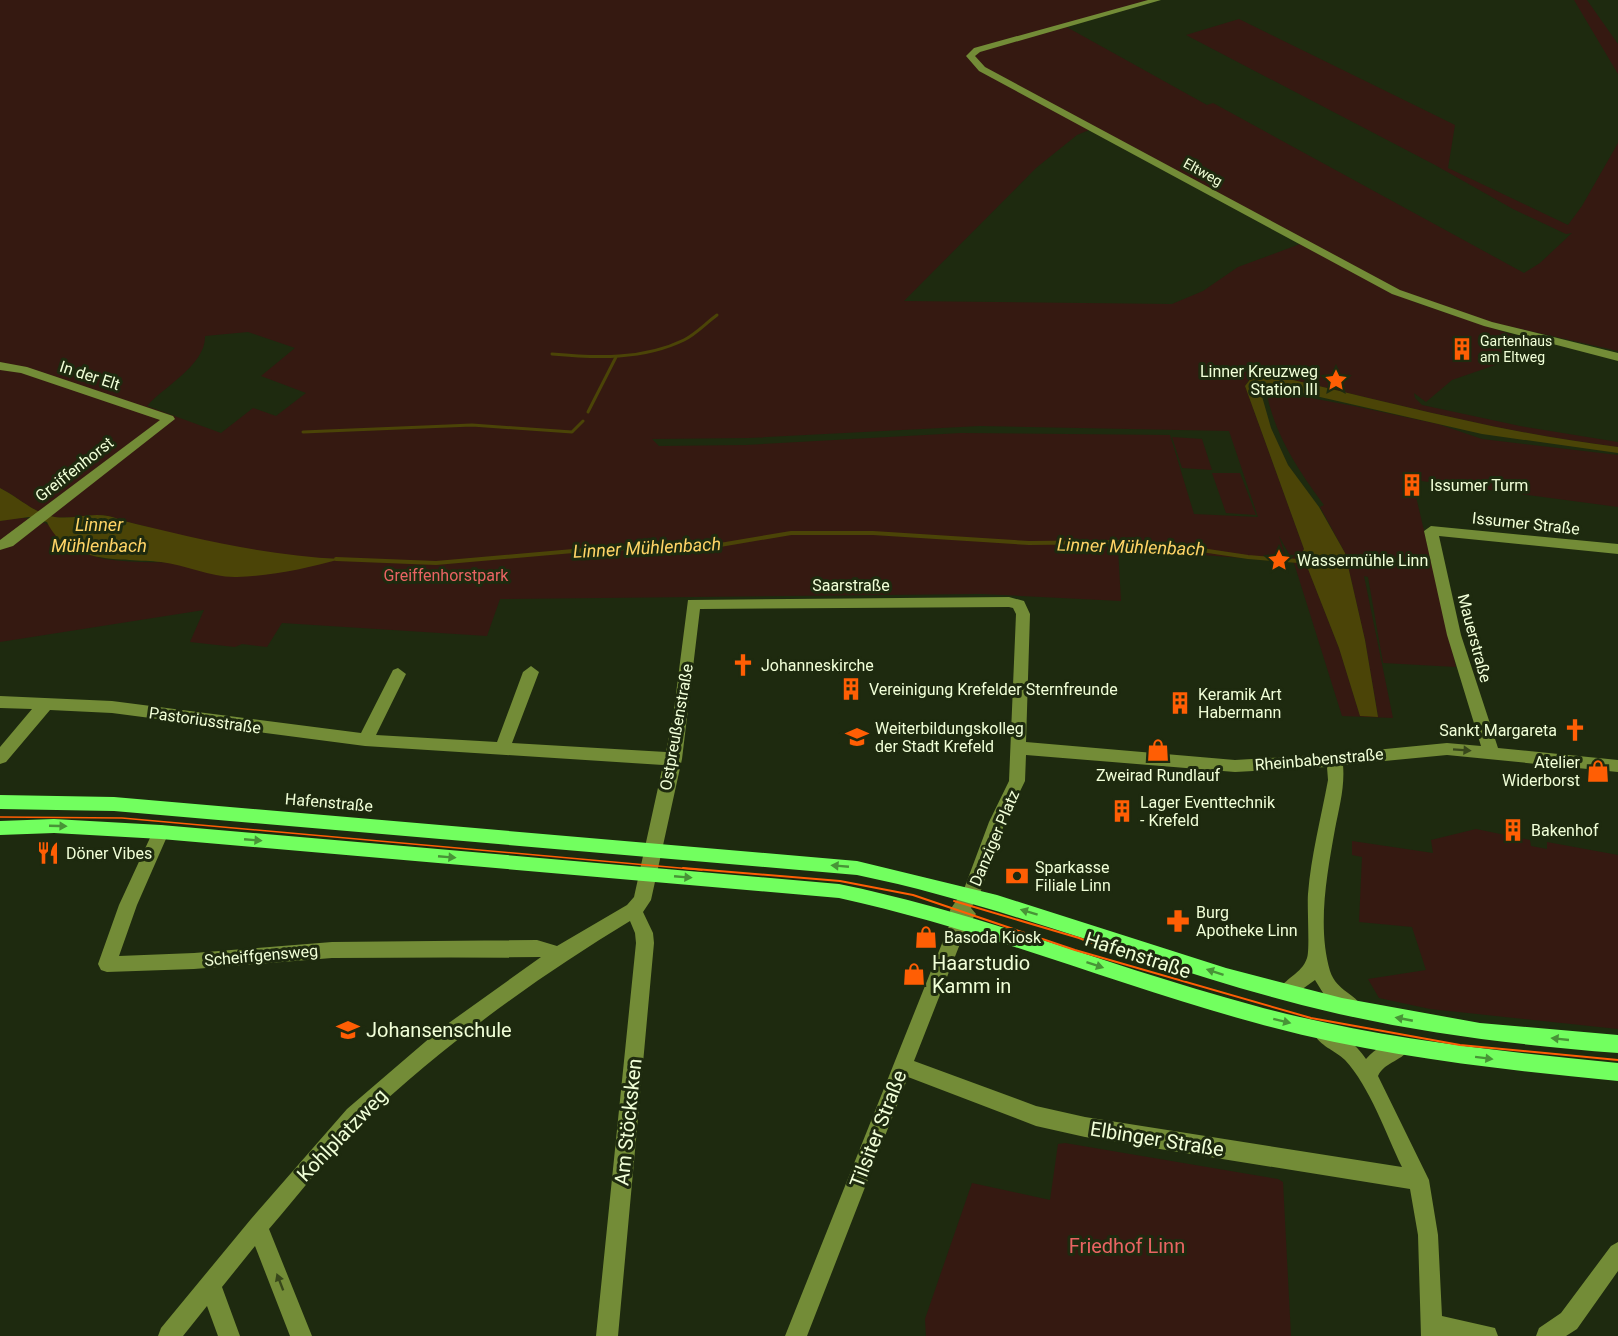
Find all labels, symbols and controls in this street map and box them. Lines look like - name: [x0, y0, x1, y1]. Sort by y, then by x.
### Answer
- street label: Eltweg: [1181, 155, 1225, 189]
- place label: Gartenhaus am Eltweg: [1480, 333, 1552, 365]
- building icon: Gartenhaus am Eltweg: [1449, 336, 1475, 362]
- street label: In der Elt: [57, 357, 122, 394]
- place label: Linner Kreuzweg Station III: [1200, 362, 1318, 399]
- place icon: Linner Kreuzweg Station III: [1323, 367, 1349, 393]
- street label: Greiffenhorst: [32, 433, 117, 506]
- building icon: Issumer Turm: [1399, 472, 1425, 498]
- place label: Issumer Turm: [1430, 476, 1528, 495]
- street label: Issumer Straße: [1471, 508, 1581, 539]
- water label: Linner Mühlenbach: [51, 514, 147, 556]
- water label: Linner Mühlenbach: [572, 533, 722, 562]
- water label: Linner Mühlenbach: [1057, 533, 1205, 560]
- place icon: Wassermühle Linn: [1266, 547, 1292, 573]
- place label: Wassermühle Linn: [1297, 551, 1428, 570]
- park label: Greiffenhorstpark: [384, 566, 509, 585]
- street label: Saarstraße: [812, 576, 890, 595]
- street label: Mauerstraße: [1454, 592, 1495, 684]
- church icon: Johanneskirche: [730, 652, 756, 678]
- place label: Johanneskirche: [761, 656, 874, 675]
- street label: Ostpreußenstraße: [656, 662, 697, 792]
- building icon: Vereinigung Krefelder Sternfreunde: [838, 676, 864, 702]
- place label: Vereinigung Krefelder Sternfreunde: [869, 680, 1118, 699]
- place label: Keramik Art Habermann: [1198, 685, 1282, 722]
- building icon: Keramik Art Habermann: [1167, 690, 1193, 716]
- street label: Pastoriusstraße: [148, 703, 262, 738]
- church icon: Sankt Margareta: [1562, 717, 1588, 743]
- place label: Weiterbildungskolleg der Stadt Krefeld: [875, 719, 1024, 756]
- place label: Sankt Margareta: [1439, 721, 1557, 740]
- school or university icon: Weiterbildungskolleg der Stadt Krefeld: [844, 724, 870, 750]
- shop icon: Zweirad Rundlauf: [1145, 737, 1171, 763]
- street label: Rheinbabenstraße: [1254, 744, 1384, 775]
- one-way arrow: [1452, 745, 1471, 754]
- place label: Atelier Widerborst: [1502, 753, 1581, 790]
- shop icon: Atelier Widerborst: [1585, 758, 1611, 784]
- place label: Zweirad Rundlauf: [1096, 766, 1220, 785]
- street label: Danziger Platz: [966, 787, 1023, 889]
- street label: Hafenstraße: [284, 789, 374, 816]
- place label: Lager Eventtechnik - Krefeld: [1140, 793, 1276, 830]
- building icon: Lager Eventtechnik - Krefeld: [1109, 798, 1135, 824]
- building icon: Bakenhof: [1500, 817, 1526, 843]
- one-way arrow: [49, 821, 68, 831]
- place label: Bakenhof: [1531, 821, 1599, 840]
- one-way arrow: [243, 835, 262, 845]
- restaurant icon: Döner Vibes: [35, 840, 61, 866]
- place label: Döner Vibes: [66, 844, 152, 863]
- one-way arrow: [438, 852, 457, 861]
- place label: Sparkasse Filiale Linn: [1035, 858, 1111, 895]
- one-way arrow: [831, 861, 850, 871]
- bank icon: Sparkasse Filiale Linn: [1004, 863, 1030, 889]
- one-way arrow: [674, 872, 693, 882]
- place label: Burg Apotheke Linn: [1196, 903, 1298, 940]
- one-way arrow: [1020, 907, 1038, 916]
- pharmacy icon: Burg Apotheke Linn: [1165, 908, 1191, 934]
- shop icon: Basoda Kiosk: [913, 924, 939, 950]
- street label: Hafenstraße: [1082, 927, 1194, 983]
- place label: Basoda Kiosk: [944, 928, 1042, 947]
- street label: Scheiffgensweg: [203, 941, 319, 970]
- place label: Haarstudio Kamm in: [932, 951, 1030, 998]
- shop icon: Haarstudio Kamm in: [901, 961, 927, 987]
- one-way arrow: [1086, 961, 1104, 970]
- one-way arrow: [1206, 967, 1224, 977]
- one-way arrow: [1394, 1014, 1413, 1023]
- school or university icon: Johansenschule: [335, 1017, 361, 1043]
- one-way arrow: [1273, 1017, 1291, 1027]
- place label: Johansenschule: [366, 1018, 512, 1042]
- one-way arrow: [1550, 1034, 1569, 1044]
- one-way arrow: [1475, 1053, 1494, 1062]
- street label: Am Stöcksken: [609, 1057, 647, 1187]
- street label: Tilsiter Straße: [845, 1067, 911, 1191]
- street label: Kohlplatzweg: [292, 1084, 392, 1186]
- street label: Elbinger Straße: [1088, 1117, 1226, 1161]
- park label: Friedhof Linn: [1069, 1234, 1185, 1258]
- one-way arrow: [275, 1272, 285, 1290]

